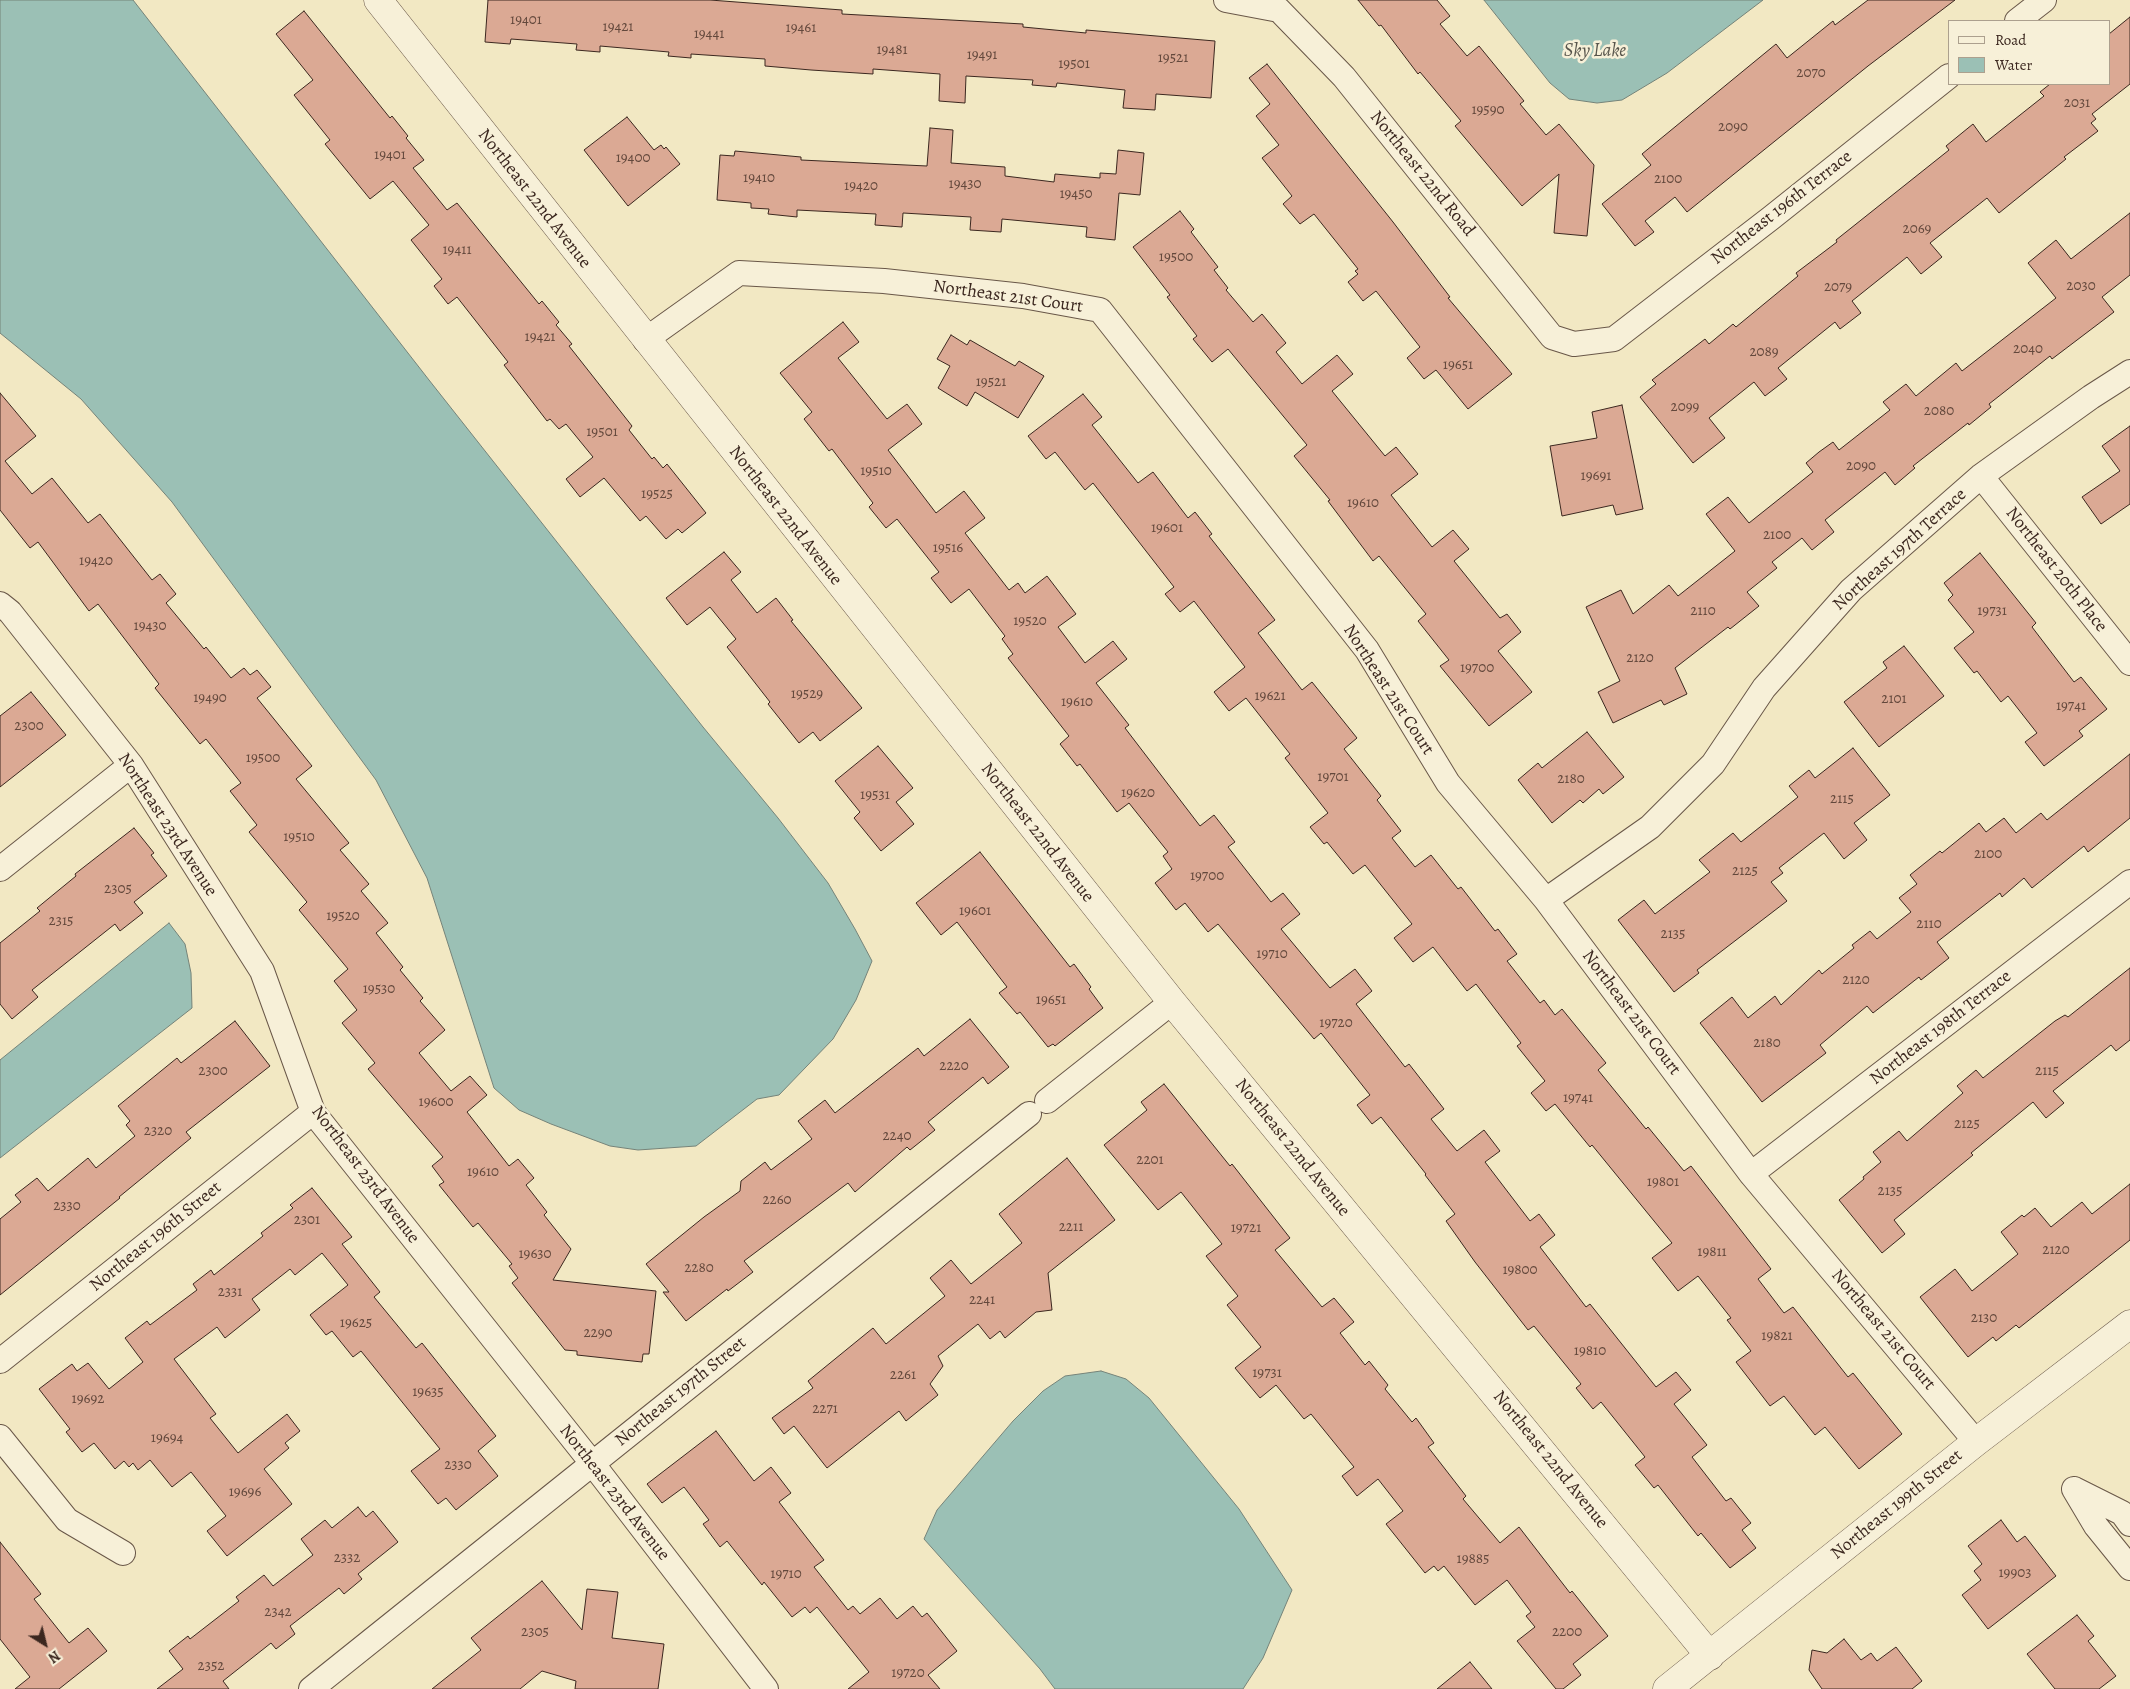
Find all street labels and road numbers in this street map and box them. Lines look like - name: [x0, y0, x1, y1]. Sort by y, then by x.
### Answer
- street label: Northeast 22nd Road: [1365, 107, 1479, 241]
- street label: Northeast 22nd Avenue: [473, 125, 595, 273]
- street label: Northeast 196th Terrace: [1707, 146, 1857, 270]
- street label: Northeast 21st Court: [932, 276, 1084, 318]
- street label: Northeast 22nd Avenue: [724, 442, 846, 590]
- street label: Northeast 197th Terrace: [1829, 484, 1971, 616]
- street label: Northeast 20th Place: [2001, 503, 2111, 637]
- street label: Northeast 21st Court: [1338, 621, 1438, 759]
- street label: Northeast 23rd Avenue: [113, 749, 221, 901]
- street label: Northeast 22nd Avenue: [976, 759, 1098, 907]
- street label: Northeast 21st Court: [1577, 946, 1685, 1080]
- street label: Northeast 198th Terrace: [1866, 966, 2016, 1090]
- street label: Northeast 22nd Avenue: [1230, 1075, 1354, 1221]
- street label: Northeast 23rd Avenue: [306, 1102, 424, 1248]
- street label: Northeast 196th Street: [86, 1177, 226, 1297]
- street label: Northeast 21st Court: [1826, 1265, 1940, 1395]
- street label: Northeast 197th Street: [611, 1332, 751, 1452]
- street label: Northeast 22nd Avenue: [1488, 1387, 1612, 1533]
- street label: Northeast 23rd Avenue: [554, 1421, 674, 1565]
- street label: Northeast 199th Street: [1827, 1445, 1967, 1565]

